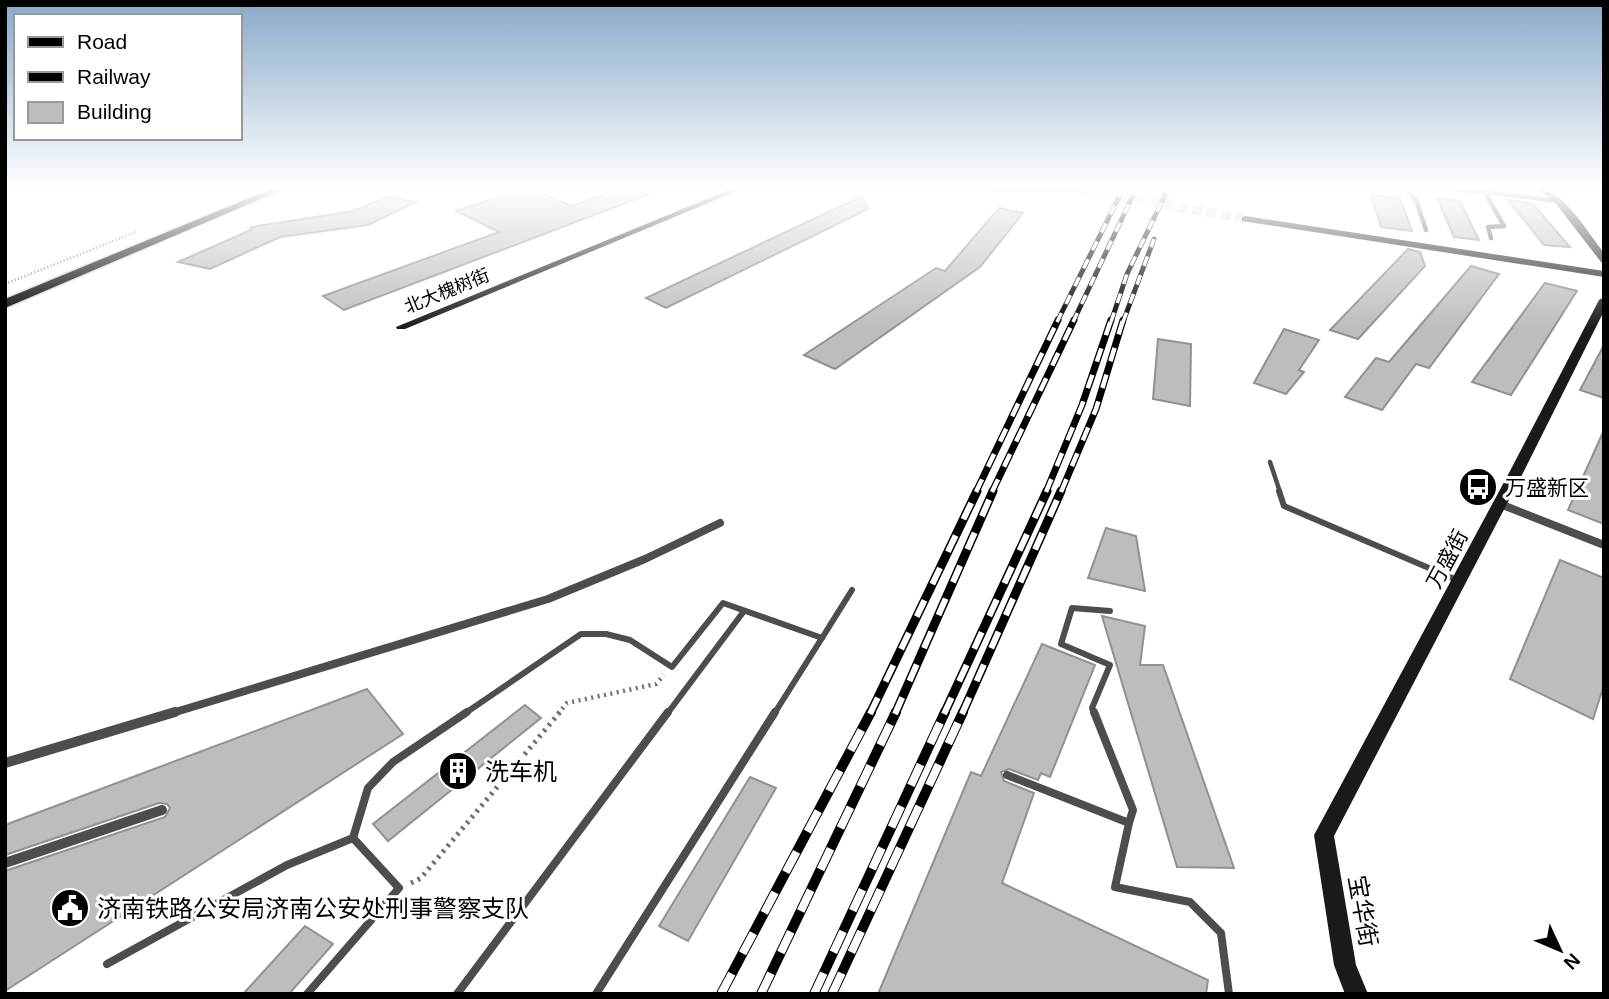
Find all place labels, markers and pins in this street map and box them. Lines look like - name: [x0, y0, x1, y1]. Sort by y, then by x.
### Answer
- bus stop icon: 万盛新区: [1457, 466, 1499, 508]
- place label: 万盛新区: [1505, 476, 1589, 499]
- building icon: 洗车机: [437, 750, 479, 792]
- place label: 洗车机: [485, 758, 557, 785]
- public building icon: 济南铁路公安局济南公安处刑事警察支队: [49, 887, 91, 929]
- place label: 济南铁路公安局济南公安处刑事警察支队: [97, 895, 529, 922]

